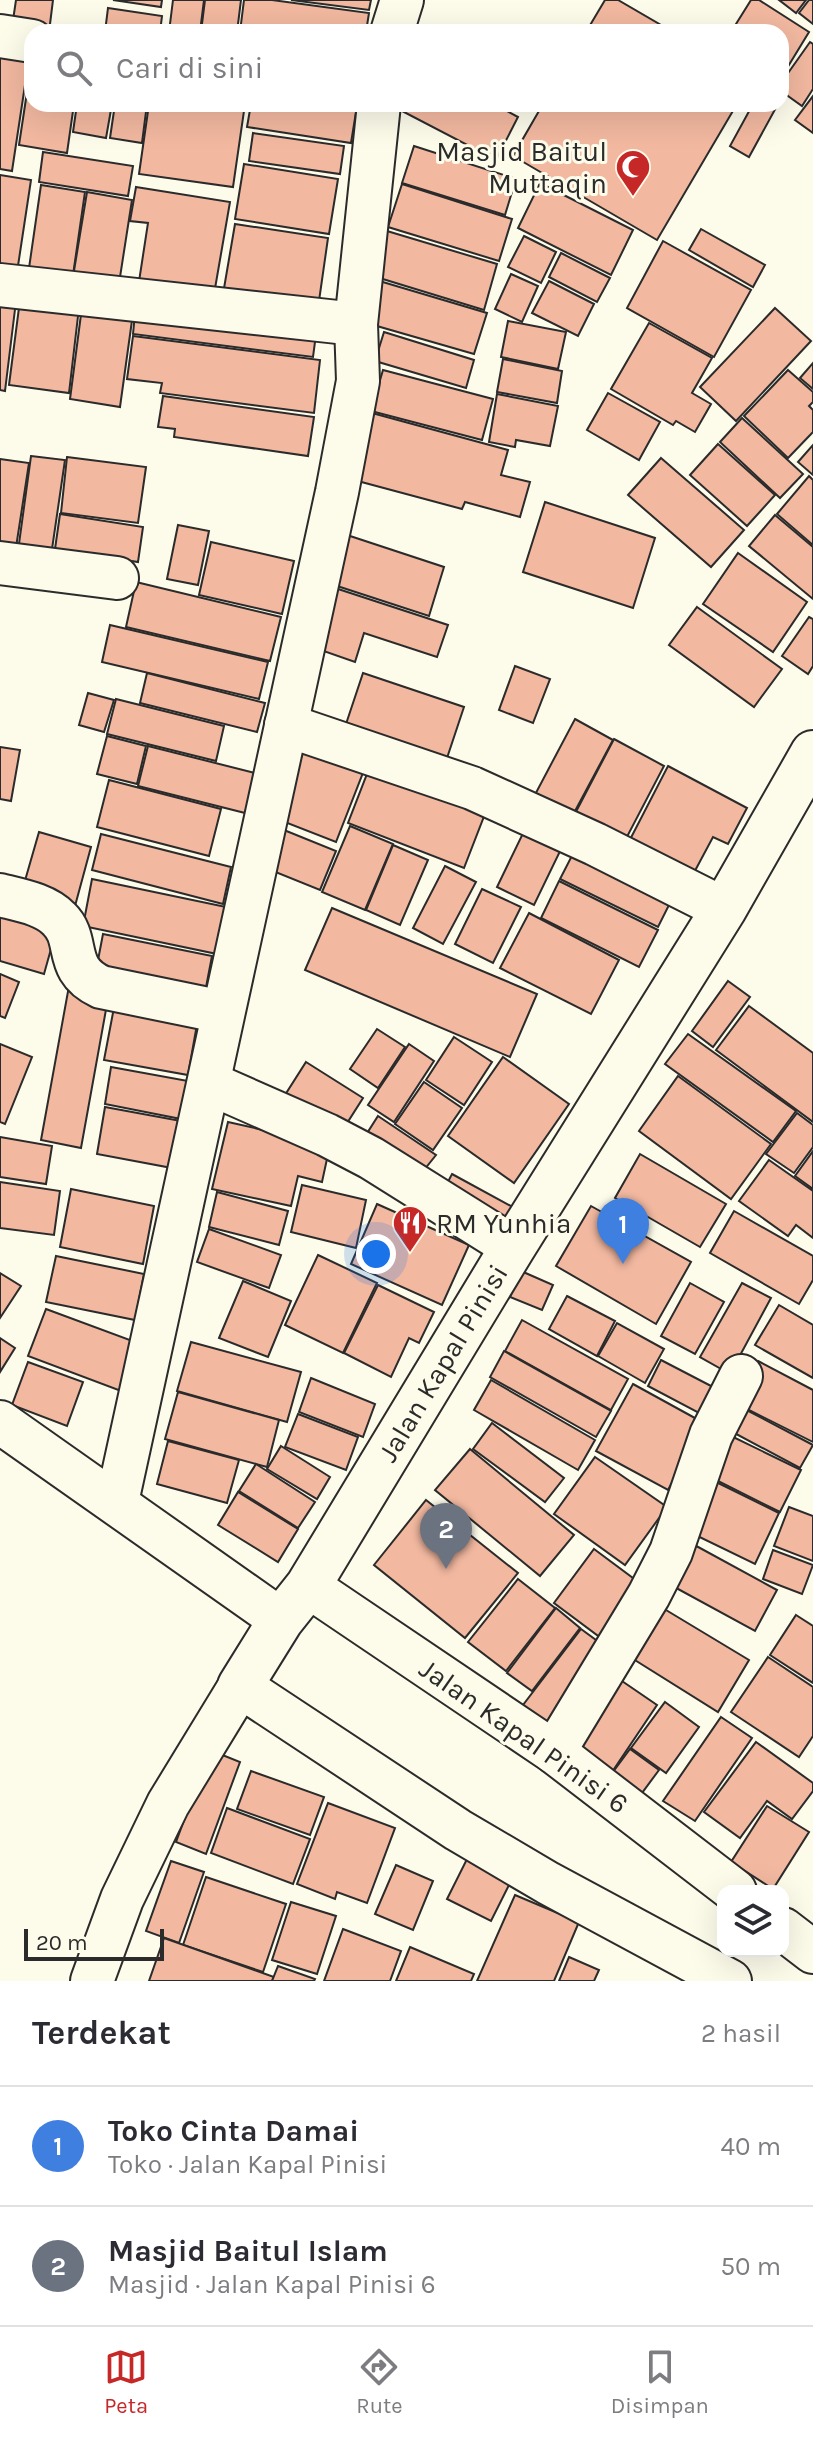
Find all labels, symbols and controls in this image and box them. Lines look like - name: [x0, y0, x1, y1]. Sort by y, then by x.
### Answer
- search box: [24, 24, 789, 112]
- icon: search: [52, 46, 96, 90]
- text: Cari di sini: [116, 50, 263, 86]
- place label: Masjid Baitul Muttaqin: [436, 135, 607, 200]
- mosque icon: Masjid Baitul Muttaqin: [614, 148, 652, 198]
- pin: 1: [597, 1198, 649, 1264]
- restaurant icon: RM Yunhia: [391, 1204, 429, 1254]
- place label: RM Yunhia: [436, 1207, 572, 1240]
- your location: [356, 1234, 396, 1274]
- street label: Jalan Kapal Pinisi: [371, 1258, 515, 1468]
- pin: 2: [420, 1503, 472, 1569]
- street label: Jalan Kapal Pinisi 6: [413, 1652, 635, 1820]
- map controls: [717, 1885, 789, 1957]
- button: layers: [717, 1885, 789, 1957]
- scale bar: [24, 1925, 164, 1961]
- text: 20 m: [36, 1930, 88, 1956]
- text: Terdekat: [32, 2013, 171, 2053]
- text: 2 hasil: [701, 2018, 781, 2049]
- text: Toko Cinta Damai: [108, 2113, 359, 2149]
- text: 1: [53, 2131, 63, 2162]
- text: 40 m: [721, 2131, 781, 2162]
- text: Toko · Jalan Kapal Pinisi: [108, 2149, 387, 2180]
- text: Masjid Baitul Islam: [108, 2233, 388, 2269]
- text: 2: [50, 2251, 66, 2282]
- text: 50 m: [720, 2251, 781, 2282]
- text: Masjid · Jalan Kapal Pinisi 6: [108, 2269, 436, 2300]
- tab: Peta: [104, 2345, 148, 2419]
- tab: Rute: [356, 2345, 403, 2419]
- tab: Disimpan: [611, 2345, 709, 2419]

